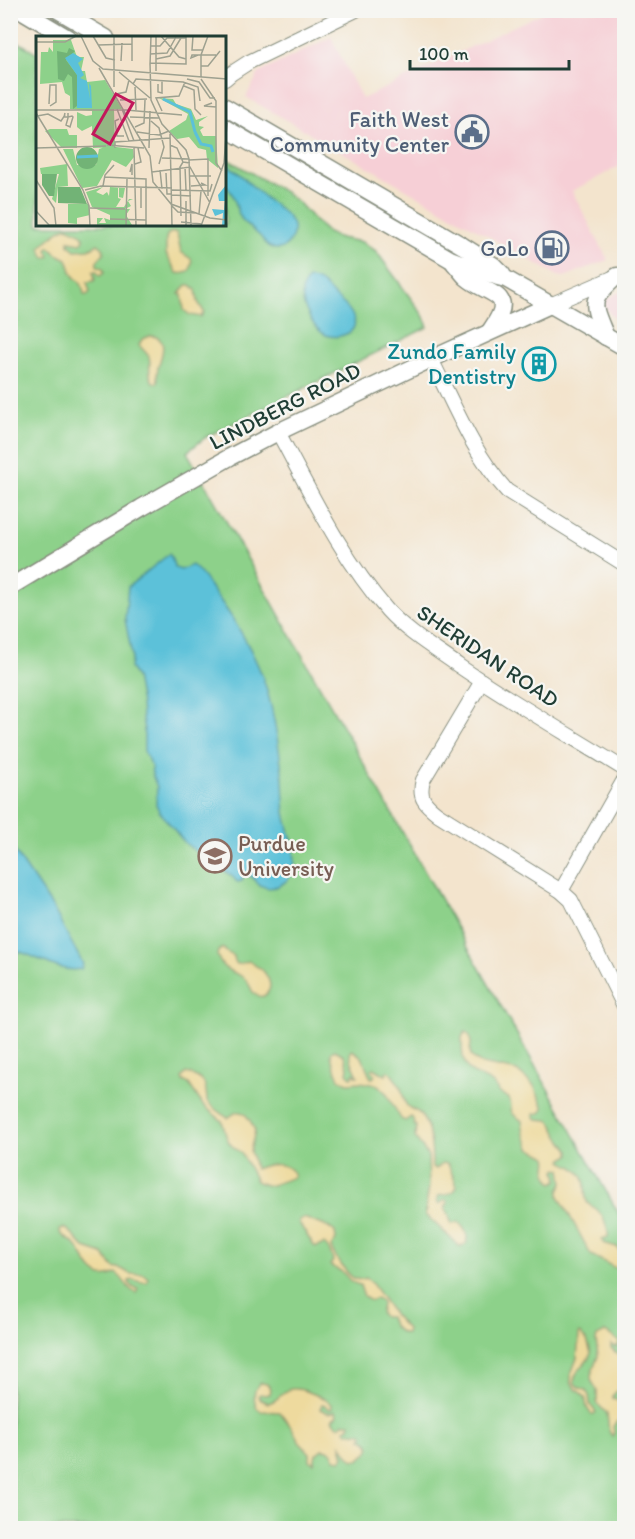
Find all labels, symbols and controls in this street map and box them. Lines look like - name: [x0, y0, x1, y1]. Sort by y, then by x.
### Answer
- scale bar: [410, 33, 569, 71]
- inset map: [36, 36, 226, 226]
- text: 100 m: [419, 43, 469, 65]
- place label: Faith West Community Center: [270, 106, 450, 158]
- public building icon: Faith West Community Center: [454, 114, 490, 150]
- fuel station icon: GoLo: [534, 230, 570, 266]
- place label: GoLo: [480, 235, 529, 262]
- place label: Zundo Family Dentistry: [387, 338, 517, 390]
- building icon: Zundo Family Dentistry: [521, 346, 557, 382]
- street label: LINDBERG ROAD: [205, 356, 365, 456]
- street label: SHERIDAN ROAD: [412, 599, 564, 713]
- place label: Purdue University: [238, 830, 335, 882]
- school or university icon: Purdue University: [197, 838, 233, 874]

